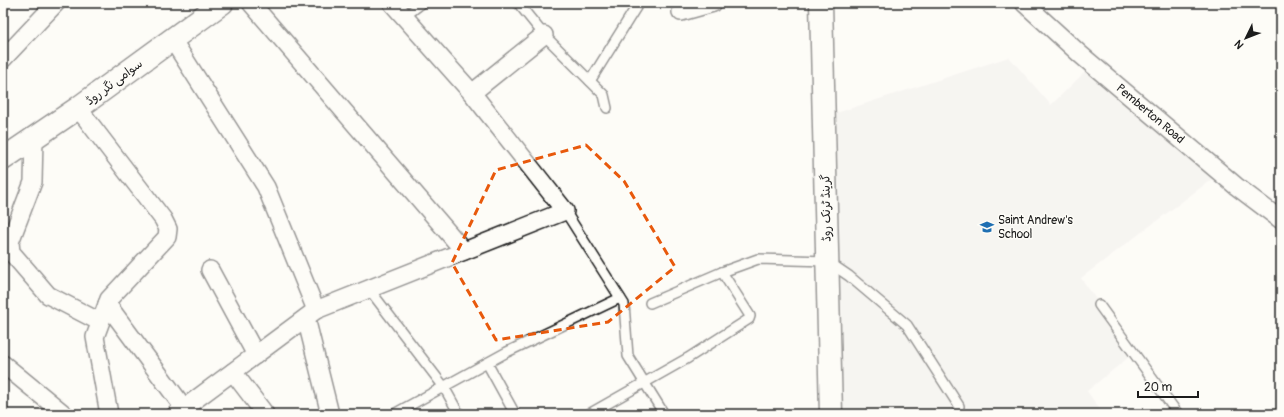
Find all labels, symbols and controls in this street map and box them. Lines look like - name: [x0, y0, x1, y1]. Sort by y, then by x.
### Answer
- north arrow: [1226, 18, 1266, 58]
- text: N: [1231, 37, 1246, 52]
- street label: سوامی نگر روڈ: [83, 56, 146, 109]
- street label: Pemberton Road: [1113, 81, 1187, 147]
- street label: گرینڈ ٹرنک روڈ: [818, 174, 835, 242]
- place label: Saint Andrew's School: [998, 213, 1074, 242]
- school or university icon: Saint Andrew's School: [979, 219, 995, 235]
- scale bar: [1138, 373, 1198, 399]
- text: 20 m: [1144, 380, 1173, 395]

